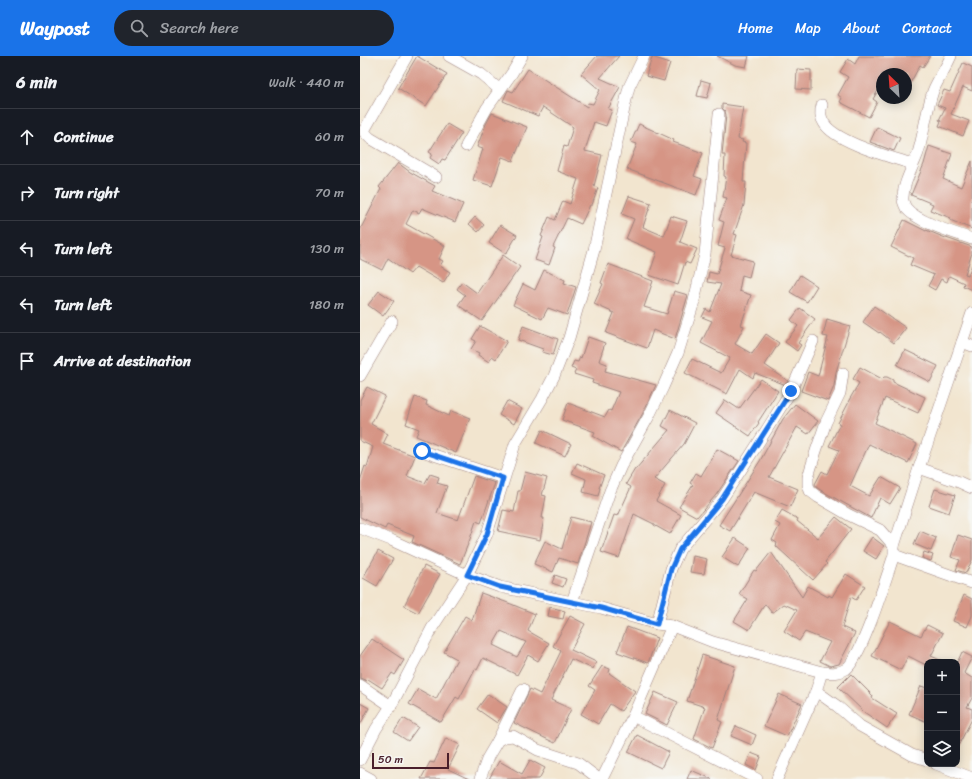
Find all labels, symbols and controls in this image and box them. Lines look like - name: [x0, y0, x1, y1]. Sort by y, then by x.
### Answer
- search box: [114, 10, 394, 46]
- text: Waypost: [20, 12, 90, 45]
- text: Search here: [160, 15, 239, 41]
- text: Home: [738, 16, 773, 41]
- text: Map: [795, 16, 821, 41]
- text: About: [843, 16, 880, 41]
- text: Contact: [902, 16, 952, 41]
- icon: search: [128, 17, 150, 39]
- text: 6 min: [16, 67, 57, 97]
- north arrow: [876, 68, 912, 104]
- text: Walk · 440 m: [269, 71, 344, 94]
- text: Continue: [54, 124, 114, 150]
- text: 60 m: [315, 125, 344, 148]
- icon: ahead: [16, 126, 38, 148]
- text: Turn right: [54, 180, 119, 206]
- text: 70 m: [315, 181, 344, 204]
- icon: right: [16, 182, 38, 204]
- text: Turn left: [54, 236, 112, 262]
- text: 130 m: [310, 237, 344, 260]
- icon: left: [16, 238, 38, 260]
- text: Turn left: [54, 292, 112, 318]
- text: 180 m: [309, 293, 344, 316]
- icon: left: [16, 294, 38, 316]
- text: Arrive at destination: [54, 348, 191, 374]
- icon: arrive: [16, 350, 38, 372]
- route end: [782, 382, 800, 400]
- route start: [413, 442, 431, 460]
- map controls: [924, 659, 960, 767]
- button: +: [924, 659, 960, 695]
- button: −: [924, 695, 960, 731]
- button: layers: [924, 731, 960, 767]
- text: 50 m: [378, 750, 403, 769]
- scale bar: [372, 751, 449, 770]

